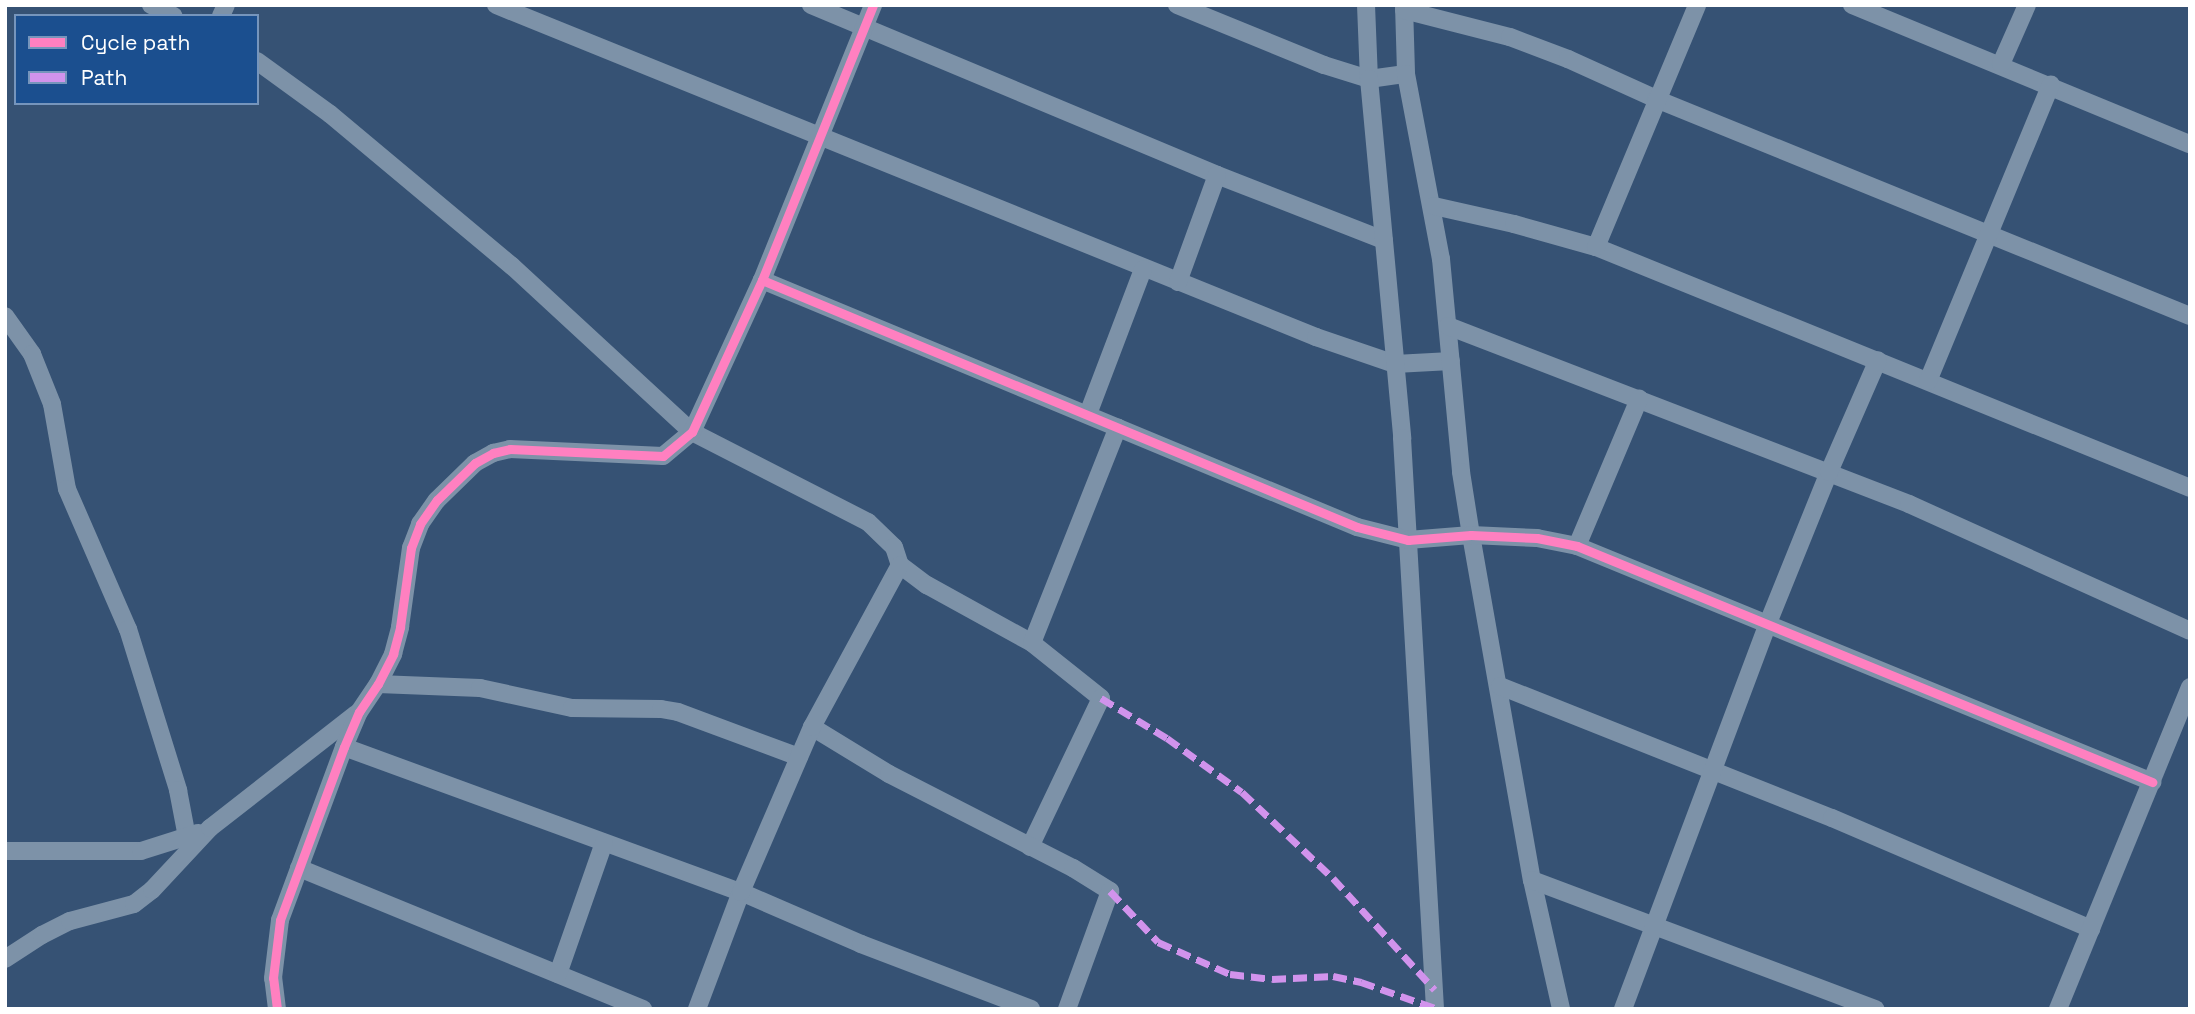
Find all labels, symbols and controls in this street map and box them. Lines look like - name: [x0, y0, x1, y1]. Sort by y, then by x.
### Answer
- legend: [14, 14, 259, 105]
- text: Cycle path: [81, 29, 190, 56]
- text: Path: [81, 64, 127, 91]

